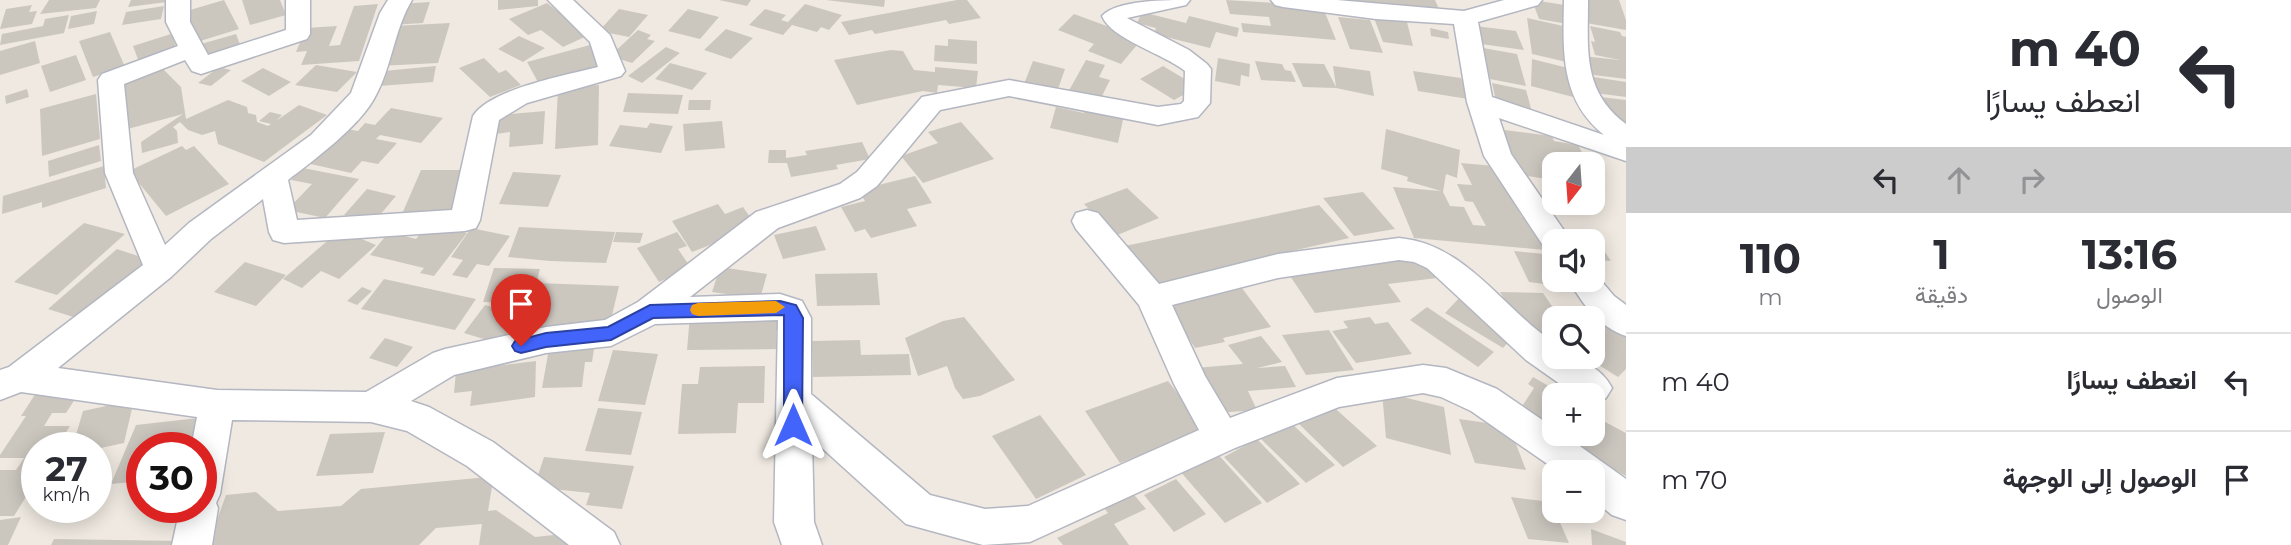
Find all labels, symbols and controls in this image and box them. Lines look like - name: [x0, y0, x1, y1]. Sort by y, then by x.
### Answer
- text: 40 m: [2009, 19, 2141, 78]
- icon: left: [2165, 28, 2256, 119]
- text: انعطف يسارًا: [1985, 81, 2141, 120]
- north arrow: [1542, 152, 1605, 215]
- map controls: [1542, 152, 1605, 523]
- icon: left: [1867, 161, 1905, 199]
- icon: ahead: [1940, 161, 1978, 199]
- icon: right: [2013, 161, 2051, 199]
- text: 1: [1933, 228, 1950, 280]
- text: 13:16: [2082, 228, 2177, 280]
- button: sound: [1542, 229, 1605, 292]
- text: 110: [1740, 232, 1801, 284]
- pin: [491, 274, 551, 346]
- text: دقيقة: [1915, 281, 1968, 309]
- text: الوصول: [2096, 281, 2163, 309]
- text: m: [1758, 283, 1783, 311]
- icon: arrive: [502, 285, 540, 323]
- button: search: [1542, 306, 1605, 369]
- icon: left: [2218, 363, 2256, 401]
- text: انعطف يسارًا: [2067, 364, 2197, 396]
- text: 40 m: [1661, 366, 1730, 398]
- button: +: [1542, 383, 1605, 446]
- position arrow: [756, 388, 830, 462]
- speed limit sign: 30: [126, 432, 217, 523]
- text: 27: [45, 447, 88, 490]
- button: −: [1542, 460, 1605, 523]
- icon: arrive: [2218, 461, 2256, 499]
- text: الوصول إلى الوجهة: [2003, 462, 2197, 494]
- text: 70 m: [1661, 464, 1727, 496]
- text: km/h: [42, 484, 91, 506]

